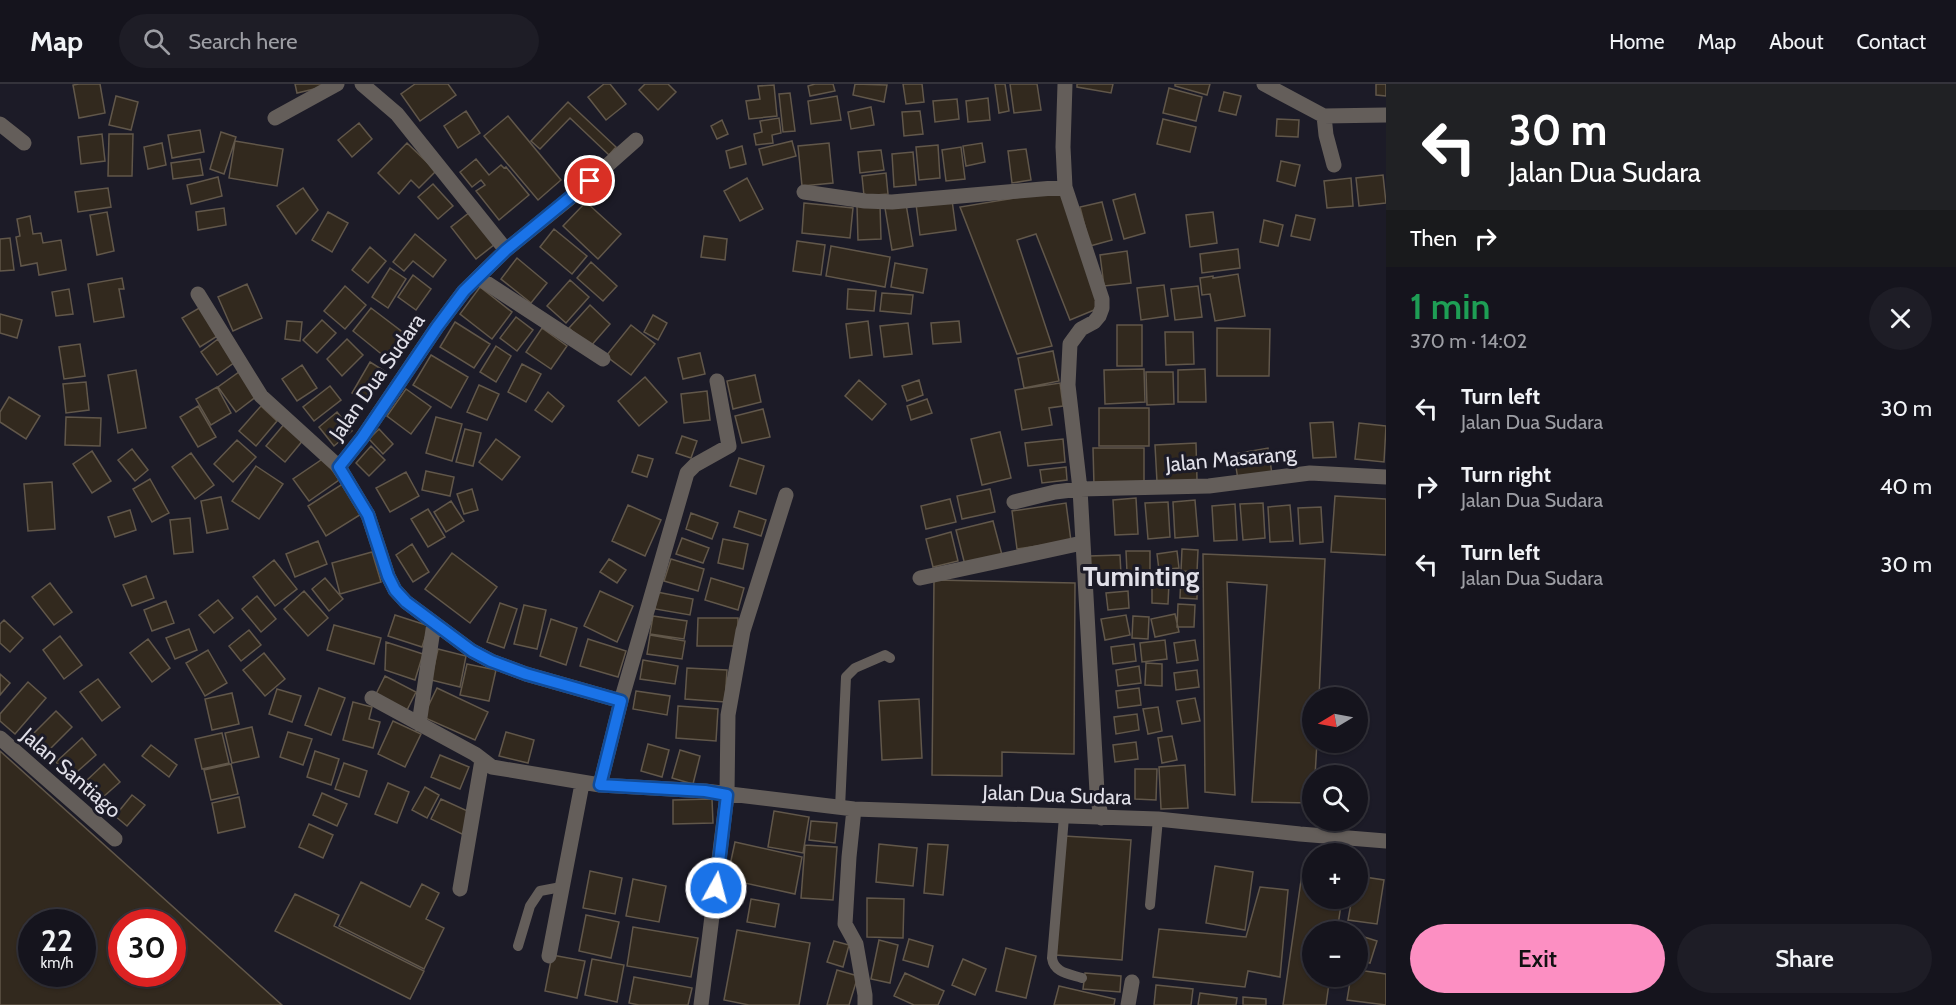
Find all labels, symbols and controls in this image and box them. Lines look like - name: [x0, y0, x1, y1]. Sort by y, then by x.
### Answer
- search box: [119, 14, 539, 68]
- text: Map: [30, 24, 83, 58]
- icon: search: [140, 25, 173, 58]
- text: Search here: [188, 28, 297, 55]
- text: Home: [1609, 29, 1665, 54]
- text: Map: [1698, 29, 1736, 54]
- text: About: [1769, 29, 1823, 54]
- text: Contact: [1856, 29, 1926, 54]
- text: 30 m: [1509, 104, 1607, 156]
- icon: left: [1410, 108, 1488, 186]
- pin: [564, 155, 615, 206]
- text: Jalan Dua Sudara: [1509, 156, 1701, 189]
- icon: arrive: [573, 164, 606, 197]
- icon: right: [1469, 222, 1502, 255]
- text: Then: [1410, 225, 1457, 252]
- text: 1 min: [1410, 284, 1490, 328]
- button: close: [1869, 287, 1932, 350]
- street label: Jalan Dua Sudara: [323, 308, 430, 446]
- text: 370 m · 14:02: [1410, 329, 1527, 353]
- text: Turn left: [1461, 383, 1540, 410]
- icon: left: [1410, 392, 1443, 425]
- text: 30 m: [1880, 395, 1932, 422]
- text: Jalan Dua Sudara: [1461, 410, 1603, 434]
- street label: Jalan Masarang: [1163, 440, 1298, 477]
- text: Turn right: [1461, 461, 1551, 488]
- icon: right: [1410, 470, 1443, 503]
- text: 40 m: [1880, 473, 1932, 500]
- text: Jalan Dua Sudara: [1461, 488, 1603, 512]
- text: Turn left: [1461, 539, 1540, 566]
- icon: left: [1410, 548, 1443, 581]
- text: 30 m: [1880, 551, 1932, 578]
- district label: Tuminting: [1083, 560, 1200, 593]
- text: Jalan Dua Sudara: [1461, 566, 1603, 590]
- north arrow: [1302, 687, 1368, 753]
- map controls: [1302, 687, 1368, 987]
- street label: Jalan Santiago: [15, 722, 126, 823]
- button: search: [1302, 765, 1368, 831]
- street label: Jalan Dua Sudara: [981, 779, 1132, 810]
- button: +: [1302, 843, 1368, 909]
- position arrow: [684, 856, 748, 920]
- speed limit sign: 30: [108, 909, 186, 987]
- button: −: [1302, 921, 1368, 987]
- text: 22: [41, 922, 73, 959]
- button: Exit: [1410, 924, 1665, 993]
- button: Share: [1677, 924, 1932, 993]
- text: km/h: [41, 954, 73, 972]

